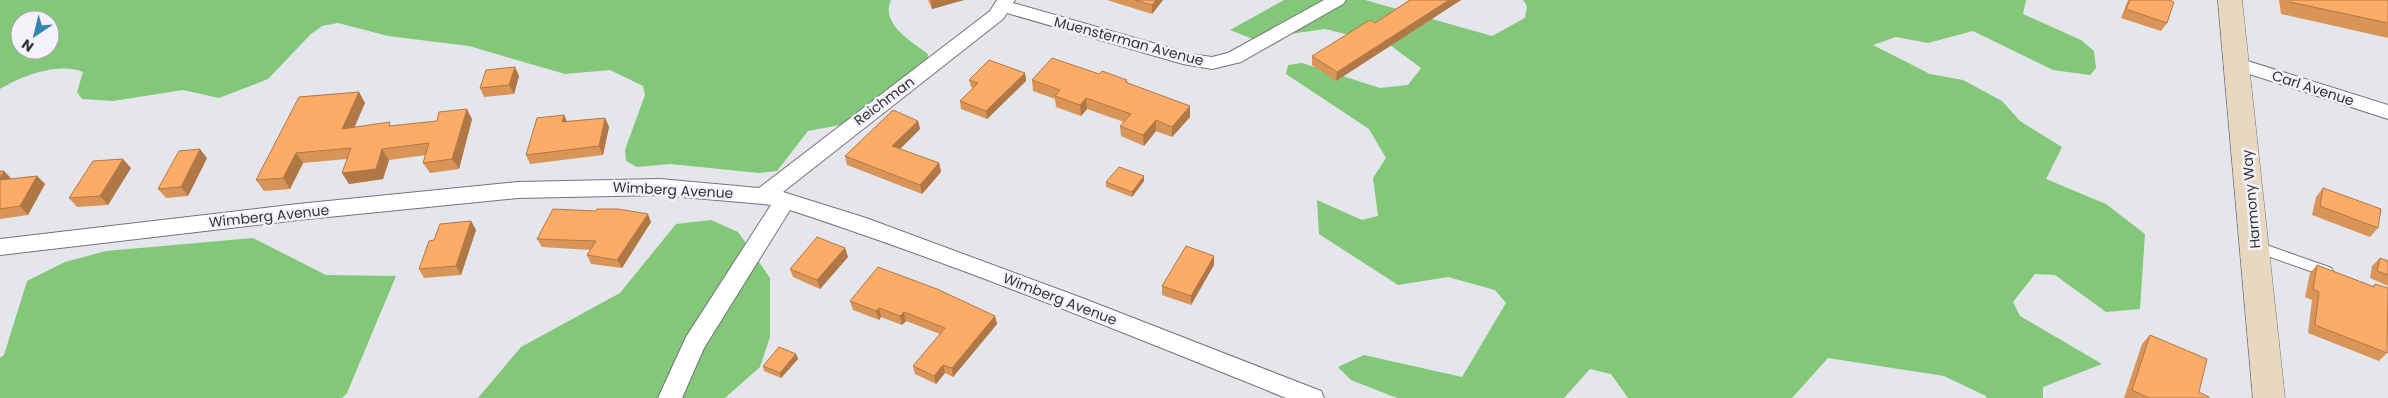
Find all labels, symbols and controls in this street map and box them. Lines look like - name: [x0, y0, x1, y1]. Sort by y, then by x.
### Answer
- north arrow: [10, 10, 60, 60]
- street label: Muensterman Avenue: [1052, 11, 1206, 71]
- text: N: [17, 34, 38, 57]
- street label: Carl Avenue: [2269, 65, 2357, 111]
- street label: Reichman: [850, 72, 918, 130]
- street label: Harmony Way: [2237, 149, 2265, 249]
- street label: Wimberg Avenue: [612, 177, 734, 203]
- street label: Wimberg Avenue: [208, 200, 330, 232]
- street label: Wimberg Avenue: [1000, 268, 1120, 330]

